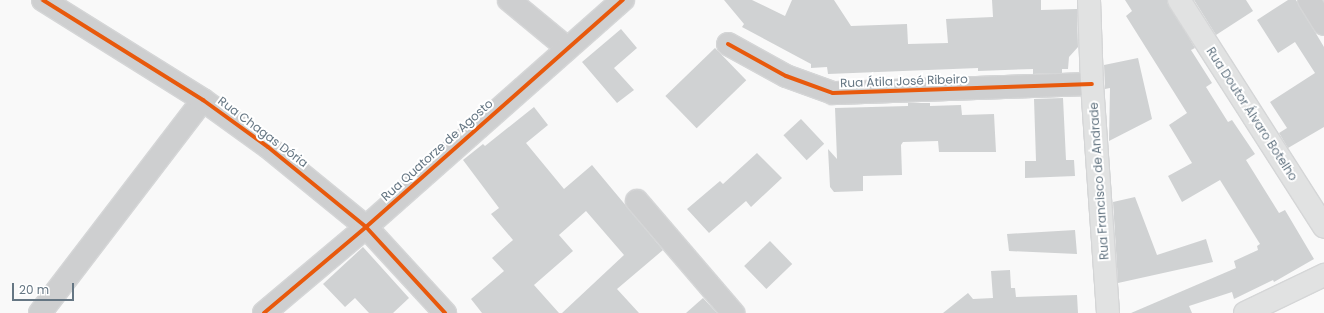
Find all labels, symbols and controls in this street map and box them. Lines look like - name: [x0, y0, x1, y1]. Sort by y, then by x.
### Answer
- street label: Rua Doutor Álvaro Botelho: [1203, 45, 1301, 183]
- street label: Rua Átila José Ribeiro: [840, 72, 968, 90]
- street label: Rua Chagas Dória: [215, 94, 311, 170]
- street label: Rua Quatorze de Agosto: [378, 96, 496, 204]
- street label: Rua Francisco de Andrade: [1086, 102, 1112, 260]
- scale bar: [14, 275, 76, 301]
- text: 20 m: [19, 281, 49, 298]

